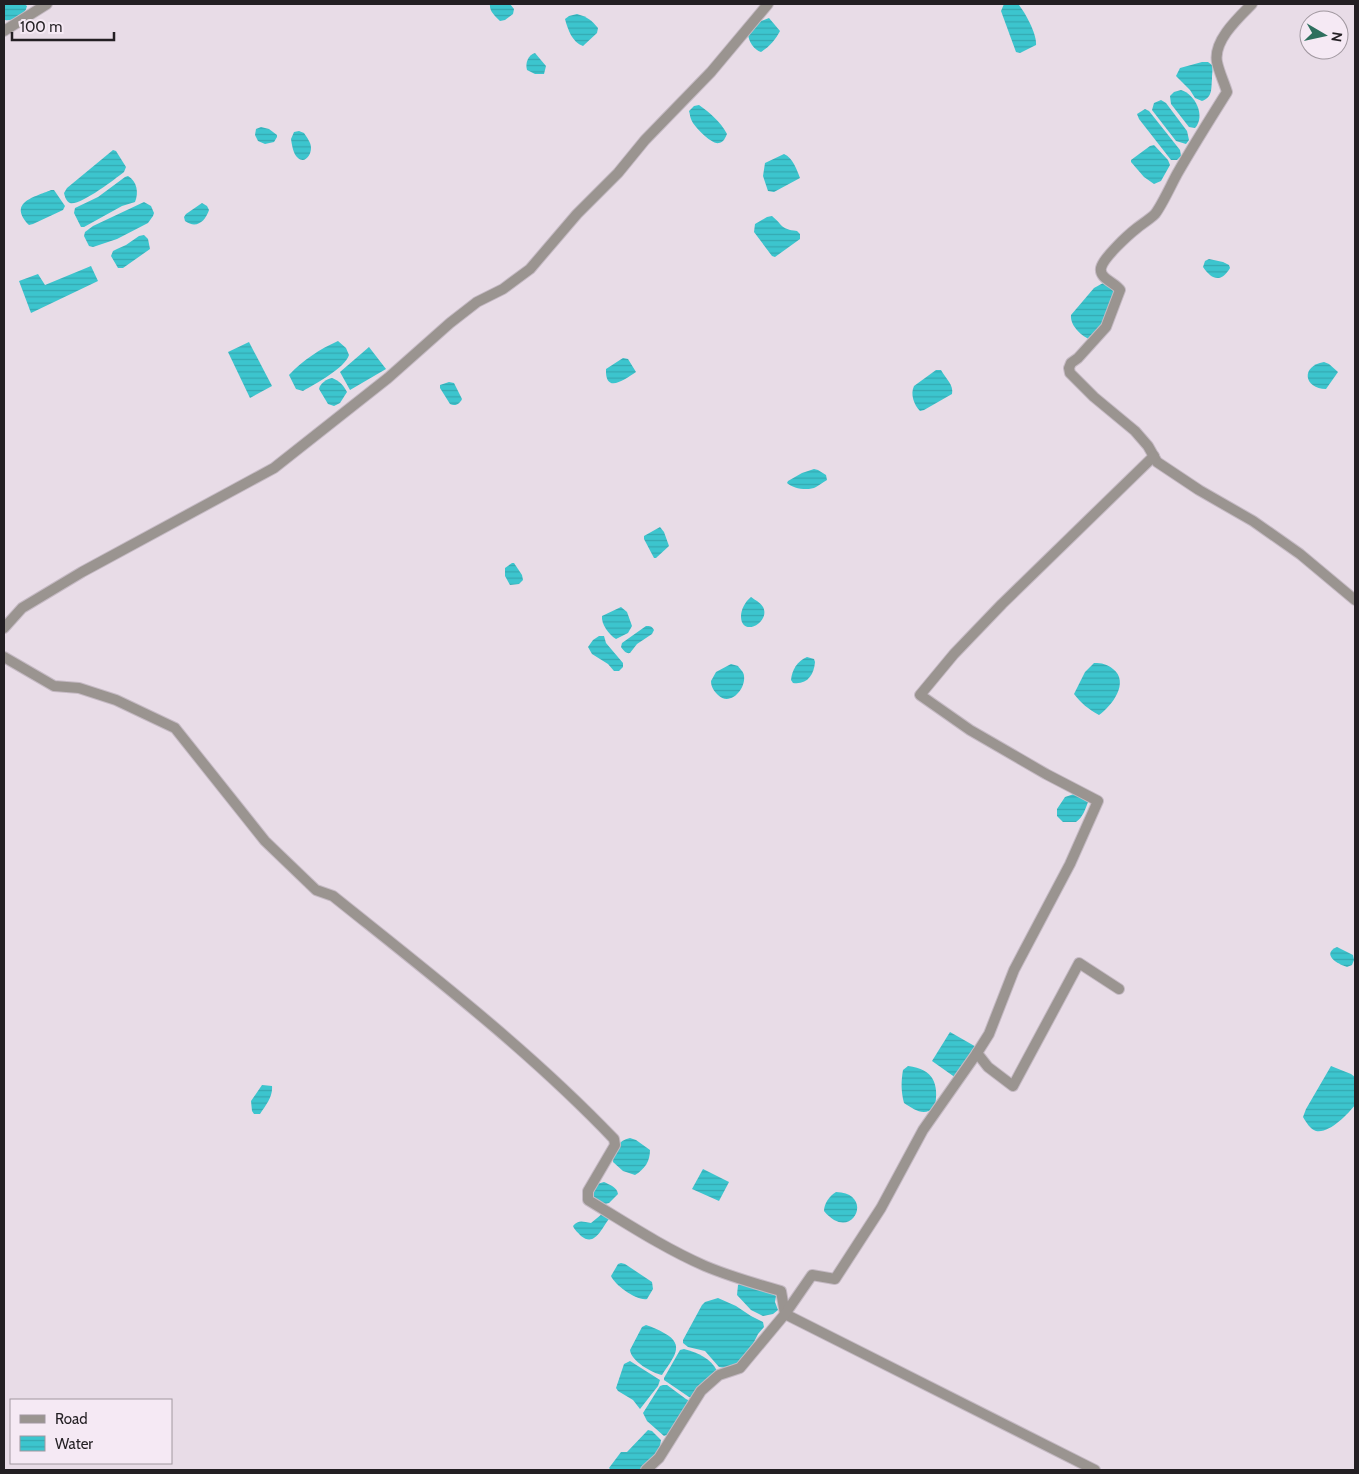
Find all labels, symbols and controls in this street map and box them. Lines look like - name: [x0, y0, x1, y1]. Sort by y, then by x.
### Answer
- scale bar: [12, 10, 115, 42]
- north arrow: [1299, 10, 1349, 60]
- text: 100 m: [20, 18, 62, 36]
- text: N: [1327, 31, 1347, 43]
- legend: [10, 1399, 172, 1464]
- text: Road: [55, 1410, 88, 1428]
- text: Water: [55, 1435, 93, 1453]

